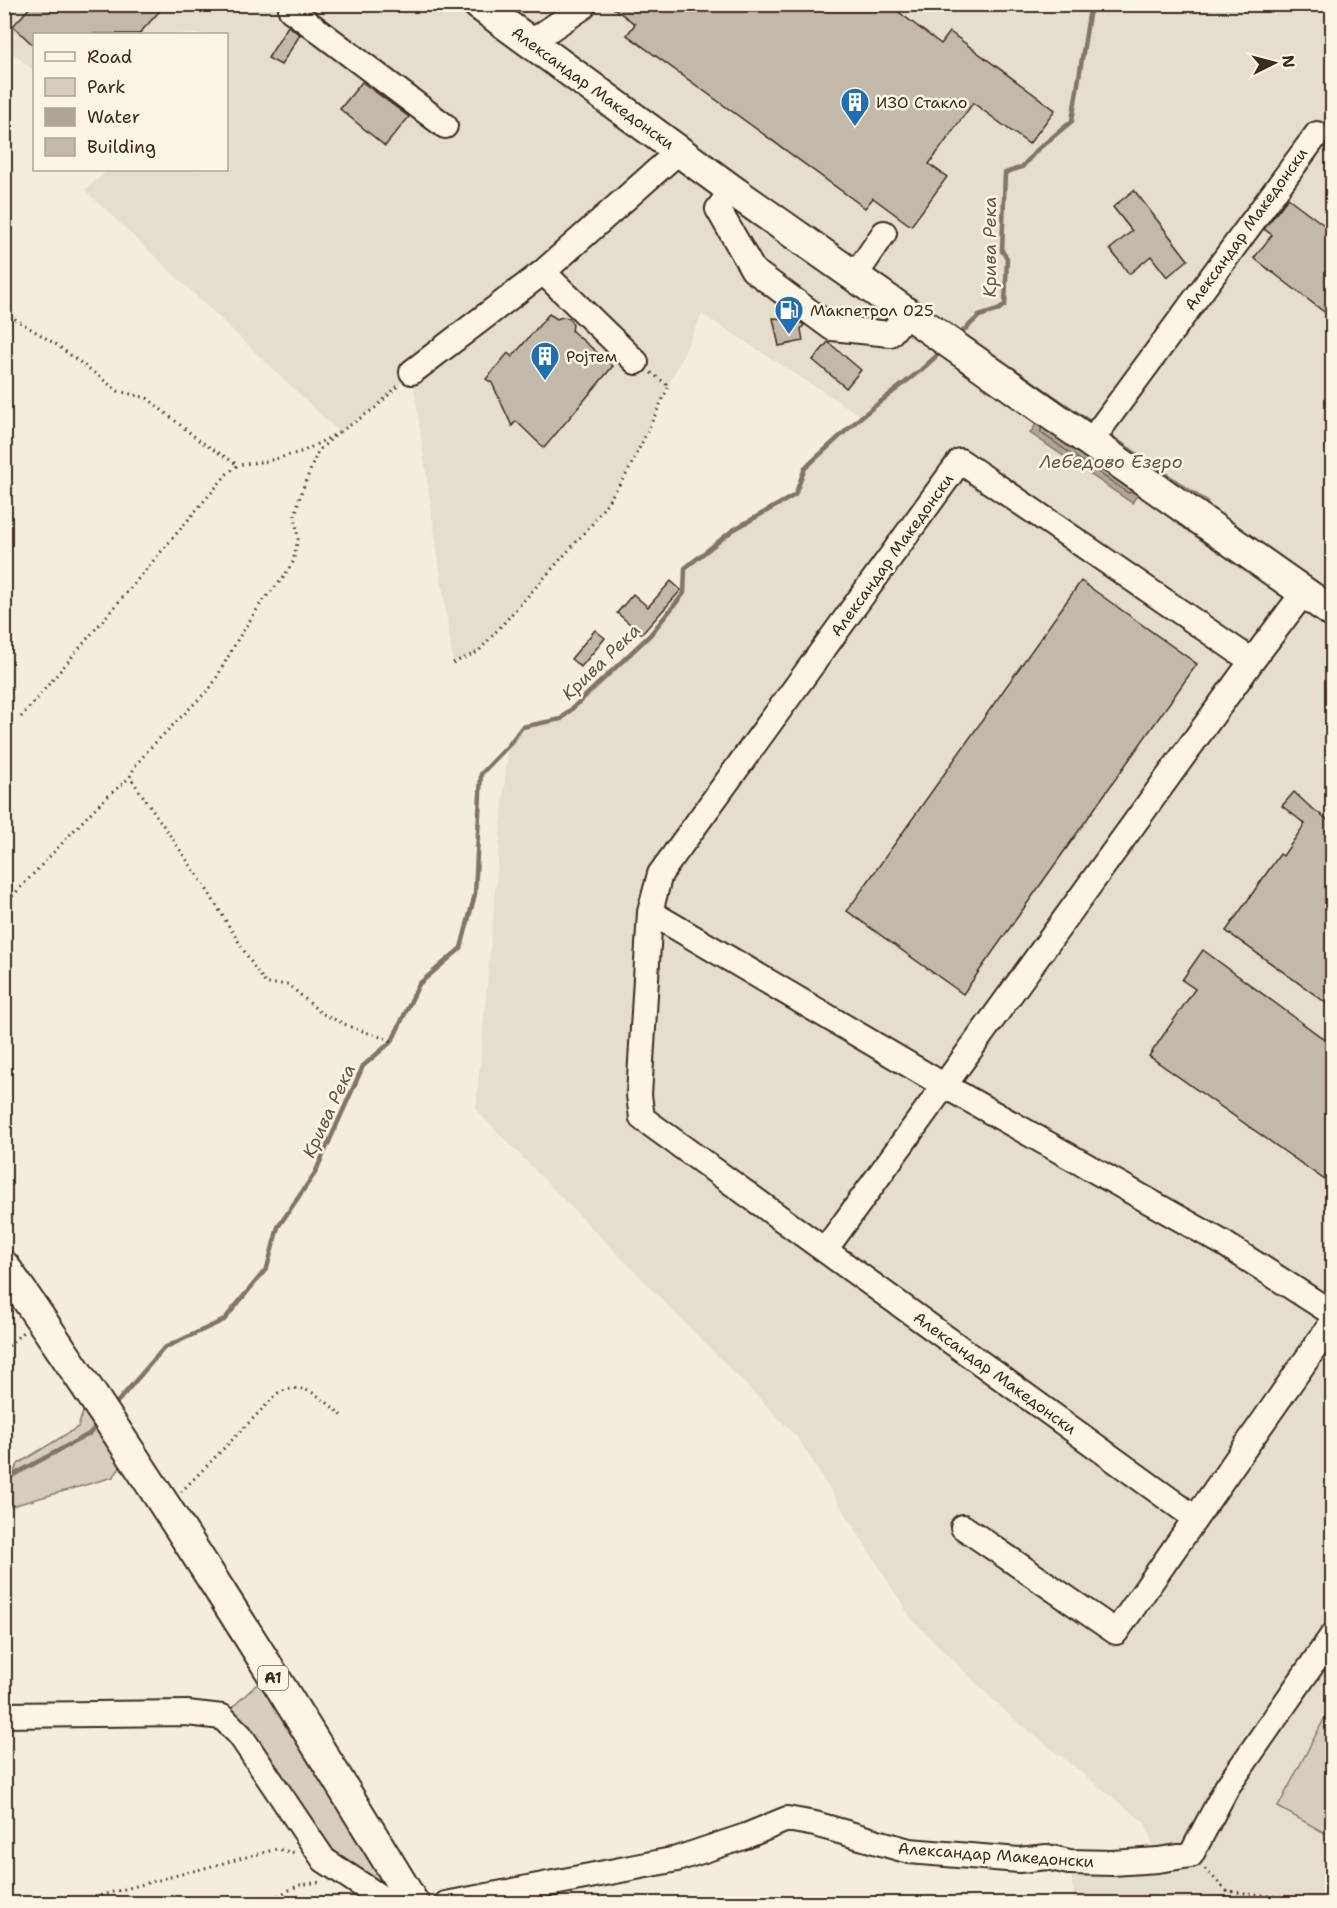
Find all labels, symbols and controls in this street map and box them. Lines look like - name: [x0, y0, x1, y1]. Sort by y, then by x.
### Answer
- street label: Александар Македонски: [507, 22, 679, 154]
- legend: [33, 33, 228, 171]
- north arrow: [1244, 33, 1304, 93]
- text: Road: [87, 45, 132, 69]
- text: N: [1277, 54, 1300, 69]
- text: Park: [87, 75, 126, 99]
- building icon: ИЗО Стакло: [839, 86, 871, 128]
- place label: ИЗО Стакло: [876, 92, 967, 113]
- text: Water: [87, 105, 140, 129]
- text: Building: [87, 135, 156, 159]
- street label: Александар Македонски: [1180, 143, 1312, 315]
- water label: Крива Река: [978, 197, 1002, 297]
- fuel station icon: Макпетрол 025: [773, 294, 805, 336]
- place label: Макпетрол 025: [810, 300, 934, 321]
- building icon: Ројтем: [529, 340, 561, 382]
- place label: Ројтем: [566, 346, 617, 367]
- water label: Лебедово Езеро: [1038, 450, 1183, 474]
- street label: Александар Македонски: [826, 469, 958, 641]
- water label: Крива Река: [556, 618, 646, 706]
- water label: Крива Река: [297, 1060, 361, 1162]
- street label: Александар Македонски: [909, 1307, 1081, 1439]
- road number: A1: [258, 1666, 288, 1690]
- street label: Александар Македонски: [897, 1838, 1095, 1872]

